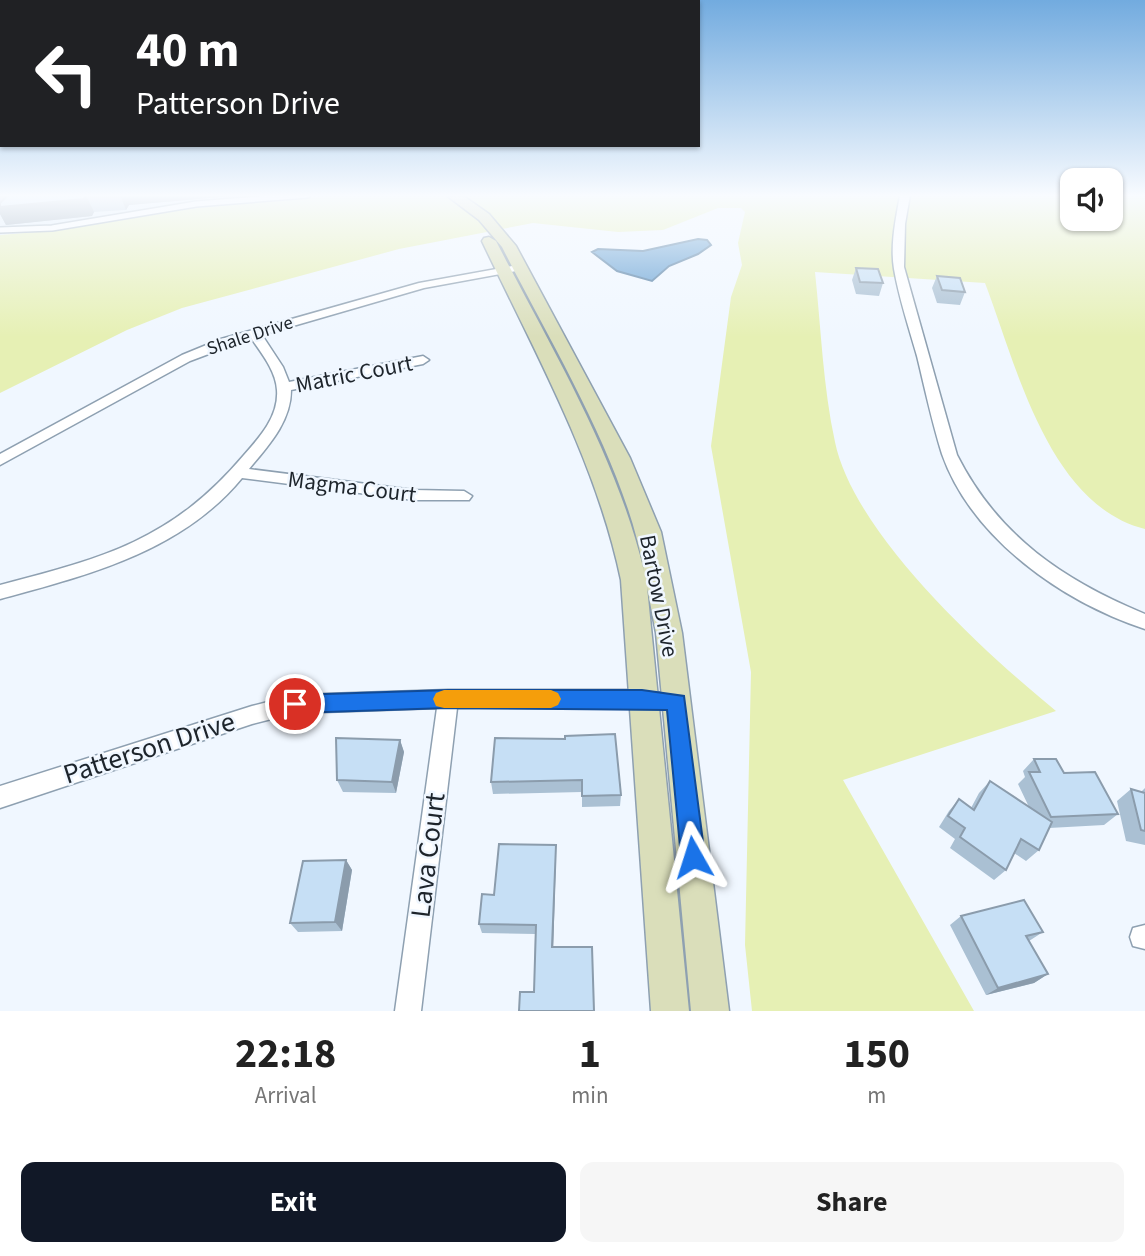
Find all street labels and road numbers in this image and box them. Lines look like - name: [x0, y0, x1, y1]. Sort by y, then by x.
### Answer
- street label: Shale Drive: [203, 309, 297, 363]
- street label: Matric Court: [293, 346, 415, 401]
- street label: Magma Court: [286, 463, 418, 511]
- street label: Bartow Drive: [631, 532, 687, 660]
- street label: Patterson Drive: [58, 701, 240, 795]
- street label: Lava Court: [400, 790, 456, 920]

